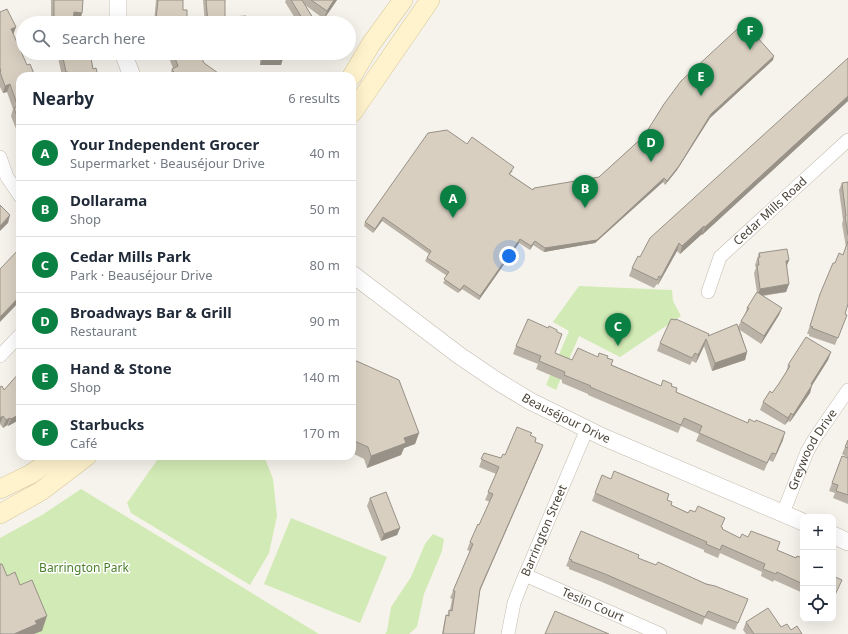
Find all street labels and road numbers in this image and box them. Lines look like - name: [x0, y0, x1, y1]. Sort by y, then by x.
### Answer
- street label: Cedar Mills Road: [729, 173, 810, 249]
- street label: Beauséjour Drive: [519, 389, 613, 447]
- street label: Greywood Drive: [784, 405, 841, 493]
- street label: Barrington Street: [517, 481, 571, 579]
- street label: Teslin Court: [559, 583, 628, 626]

